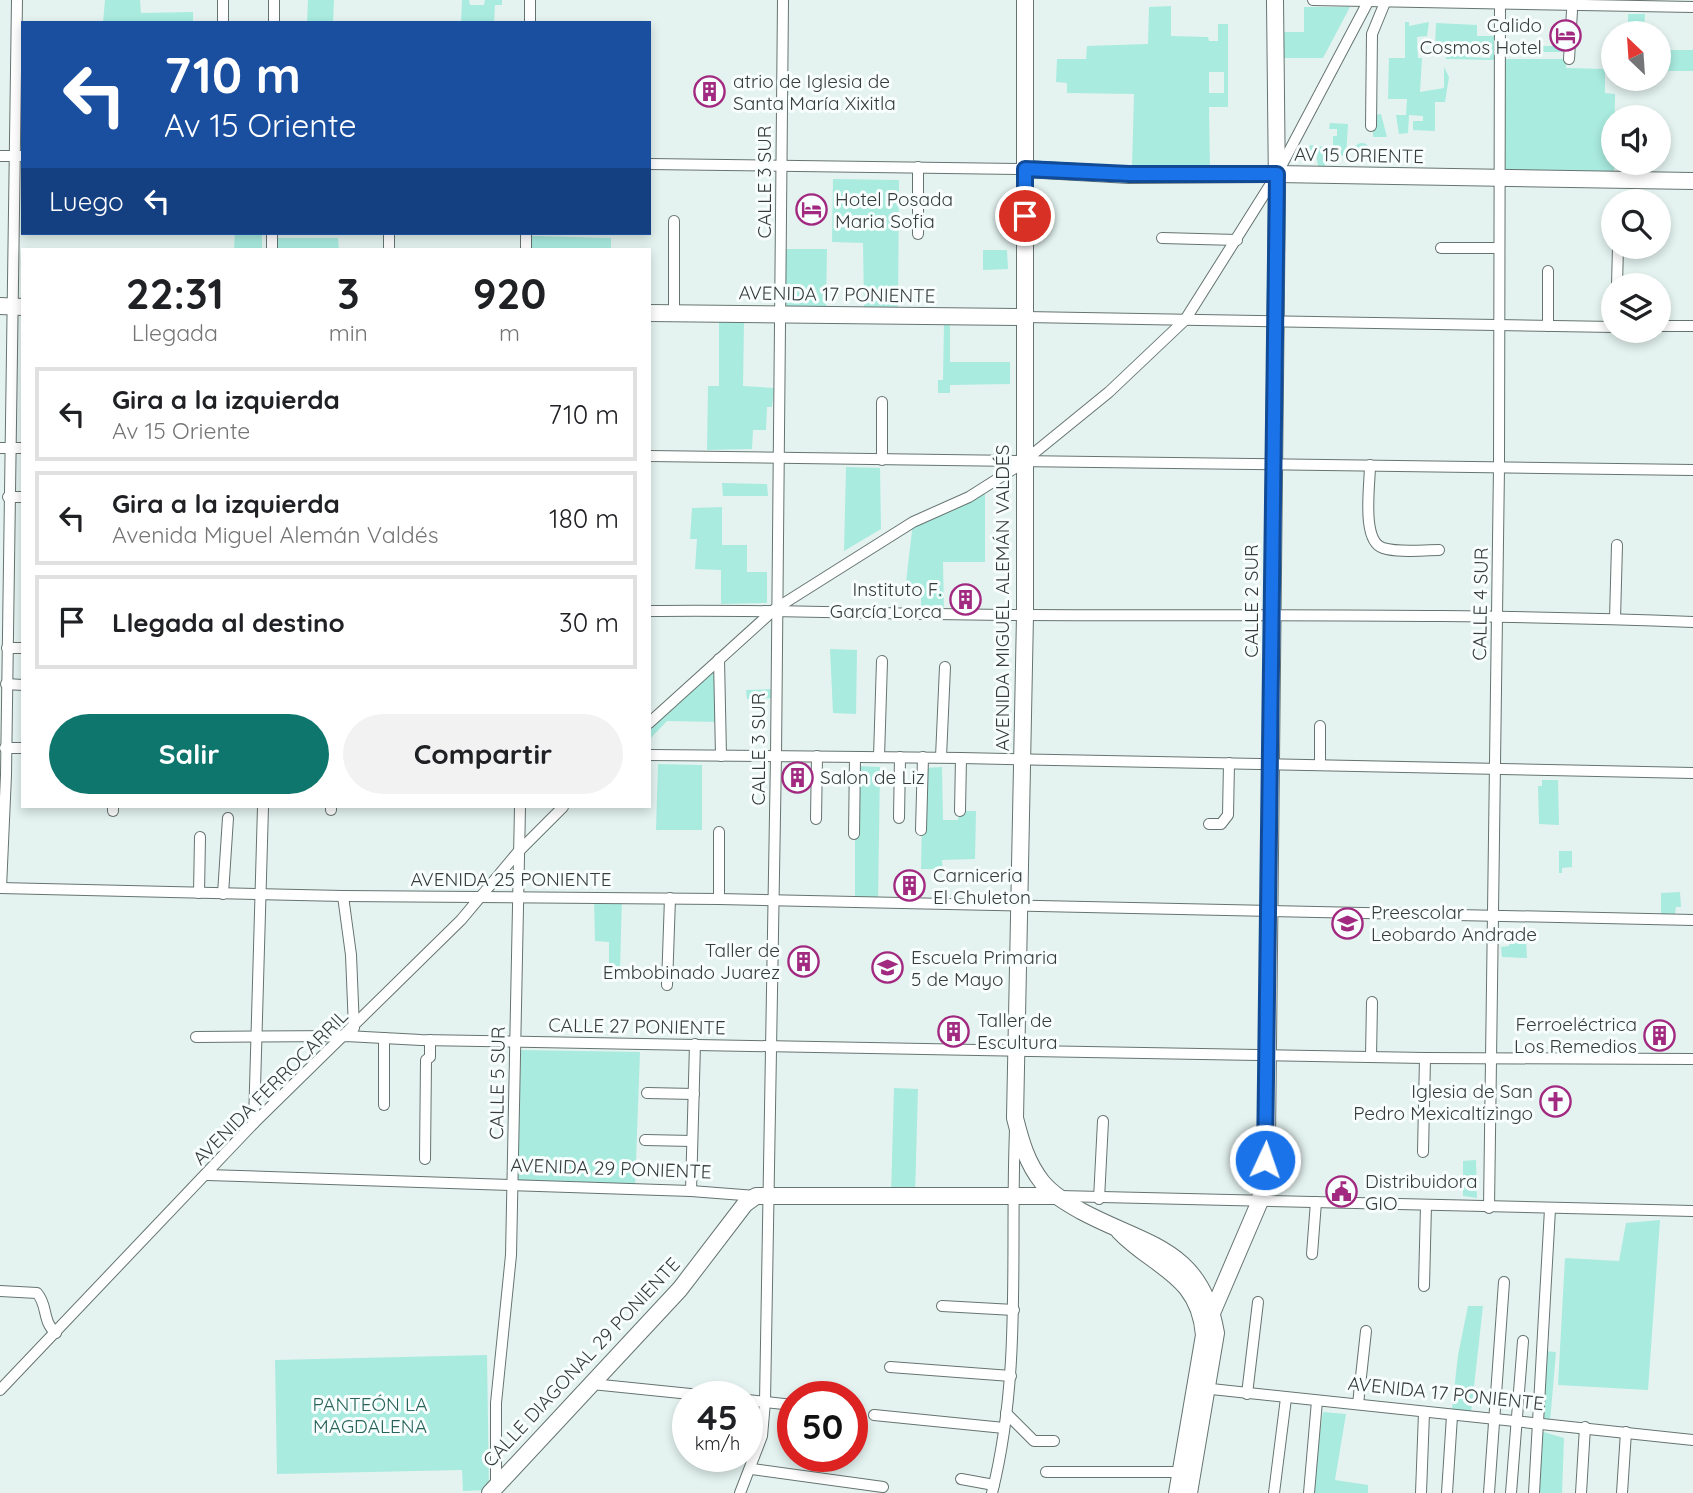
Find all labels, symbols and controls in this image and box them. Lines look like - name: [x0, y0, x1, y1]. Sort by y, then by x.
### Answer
- place label: Calido Cosmos Hotel: [1420, 13, 1542, 59]
- hotel icon: Calido Cosmos Hotel: [1548, 19, 1582, 53]
- north arrow: [1601, 21, 1671, 91]
- map controls: [1601, 21, 1671, 343]
- text: 710 m: [164, 44, 301, 105]
- icon: left: [49, 49, 140, 140]
- place label: atrio de Iglesia de Santa María Xixitla: [733, 69, 896, 115]
- building icon: atrio de Iglesia de Santa María Xixitla: [693, 75, 727, 109]
- text: Av 15 Oriente: [164, 105, 357, 145]
- button: sound: [1601, 105, 1671, 175]
- street label: CALLE 3 SUR: [752, 126, 776, 239]
- street label: AV 15 ORIENTE: [1294, 142, 1424, 168]
- icon: left: [138, 182, 176, 220]
- text: Luego: [49, 185, 124, 218]
- pin: [995, 186, 1055, 246]
- place label: Hotel Posada Maria Sofia: [835, 187, 953, 233]
- button: search: [1601, 189, 1671, 259]
- hotel icon: Hotel Posada Maria Sofia: [795, 193, 829, 227]
- icon: arrive: [1006, 197, 1044, 235]
- text: 22:31: [126, 267, 224, 320]
- text: 3: [337, 267, 360, 320]
- text: 920: [473, 267, 546, 320]
- button: layers: [1601, 273, 1671, 343]
- street label: AVENIDA 17 PONIENTE: [738, 280, 936, 308]
- text: Llegada: [132, 318, 218, 347]
- text: min: [329, 318, 368, 347]
- text: m: [499, 318, 520, 347]
- text: Gira a la izquierda: [112, 383, 340, 416]
- icon: left: [53, 395, 91, 433]
- text: 710 m: [549, 398, 619, 431]
- text: Av 15 Oriente: [112, 416, 250, 445]
- street label: AVENIDA MIGUEL ALEMÁN VALDÉS: [990, 445, 1014, 751]
- text: Gira a la izquierda: [112, 487, 340, 520]
- icon: left: [53, 499, 91, 537]
- text: 180 m: [549, 502, 619, 535]
- text: Avenida Miguel Alemán Valdés: [112, 520, 439, 549]
- street label: CALLE 2 SUR: [1239, 544, 1263, 658]
- street label: CALLE 4 SUR: [1467, 547, 1493, 661]
- place label: Instituto F. García Lorca: [830, 577, 942, 623]
- building icon: Instituto F. García Lorca: [948, 583, 982, 617]
- icon: arrive: [53, 603, 91, 641]
- text: Llegada al destino: [112, 606, 345, 639]
- text: 30 m: [559, 606, 619, 639]
- street label: CALLE 3 SUR: [746, 693, 770, 806]
- button: Salir: [49, 714, 329, 794]
- button: Compartir: [343, 714, 623, 794]
- building icon: Salon de Liz: [780, 760, 814, 794]
- place label: Salon de Liz: [820, 765, 925, 789]
- place label: Carniceria El Chuleton: [933, 863, 1031, 909]
- street label: AVENIDA 25 PONIENTE: [410, 867, 612, 891]
- building icon: Carniceria El Chuleton: [893, 869, 927, 903]
- place label: Preescolar Leobardo Andrade: [1371, 900, 1537, 946]
- school or university icon: Preescolar Leobardo Andrade: [1331, 906, 1365, 940]
- place label: Taller de Embobinado Juarez: [603, 938, 780, 984]
- building icon: Taller de Embobinado Juarez: [786, 944, 820, 978]
- place label: Escuela Primaria 5 de Mayo: [911, 945, 1058, 991]
- school or university icon: Escuela Primaria 5 de Mayo: [871, 951, 905, 985]
- street label: AVENIDA FERROCARRIL: [187, 1004, 353, 1170]
- place label: Taller de Escultura: [977, 1008, 1058, 1054]
- street label: CALLE 27 PONIENTE: [548, 1012, 726, 1040]
- place label: Ferroeléctrica Los Remedios: [1514, 1012, 1637, 1058]
- building icon: Taller de Escultura: [937, 1014, 971, 1048]
- building icon: Ferroeléctrica Los Remedios: [1643, 1018, 1677, 1052]
- street label: CALLE 5 SUR: [484, 1026, 510, 1140]
- place label: Iglesia de San Pedro Mexicaltizingo: [1353, 1079, 1533, 1125]
- church icon: Iglesia de San Pedro Mexicaltizingo: [1539, 1085, 1573, 1119]
- position arrow: [1228, 1123, 1302, 1197]
- street label: AVENIDA 29 PONIENTE: [510, 1152, 712, 1184]
- place label: Distribuidora GIO: [1365, 1169, 1477, 1215]
- public building icon: Distribuidora GIO: [1325, 1175, 1359, 1209]
- street label: CALLE DIAGONAL 29 PONIENTE: [477, 1252, 685, 1472]
- street label: AVENIDA 17 PONIENTE: [1347, 1371, 1545, 1415]
- speed limit sign: 50: [777, 1381, 868, 1472]
- park label: PANTEÓN LA MAGDALENA: [313, 1392, 427, 1438]
- text: 45: [697, 1395, 738, 1439]
- text: km/h: [695, 1432, 740, 1455]

